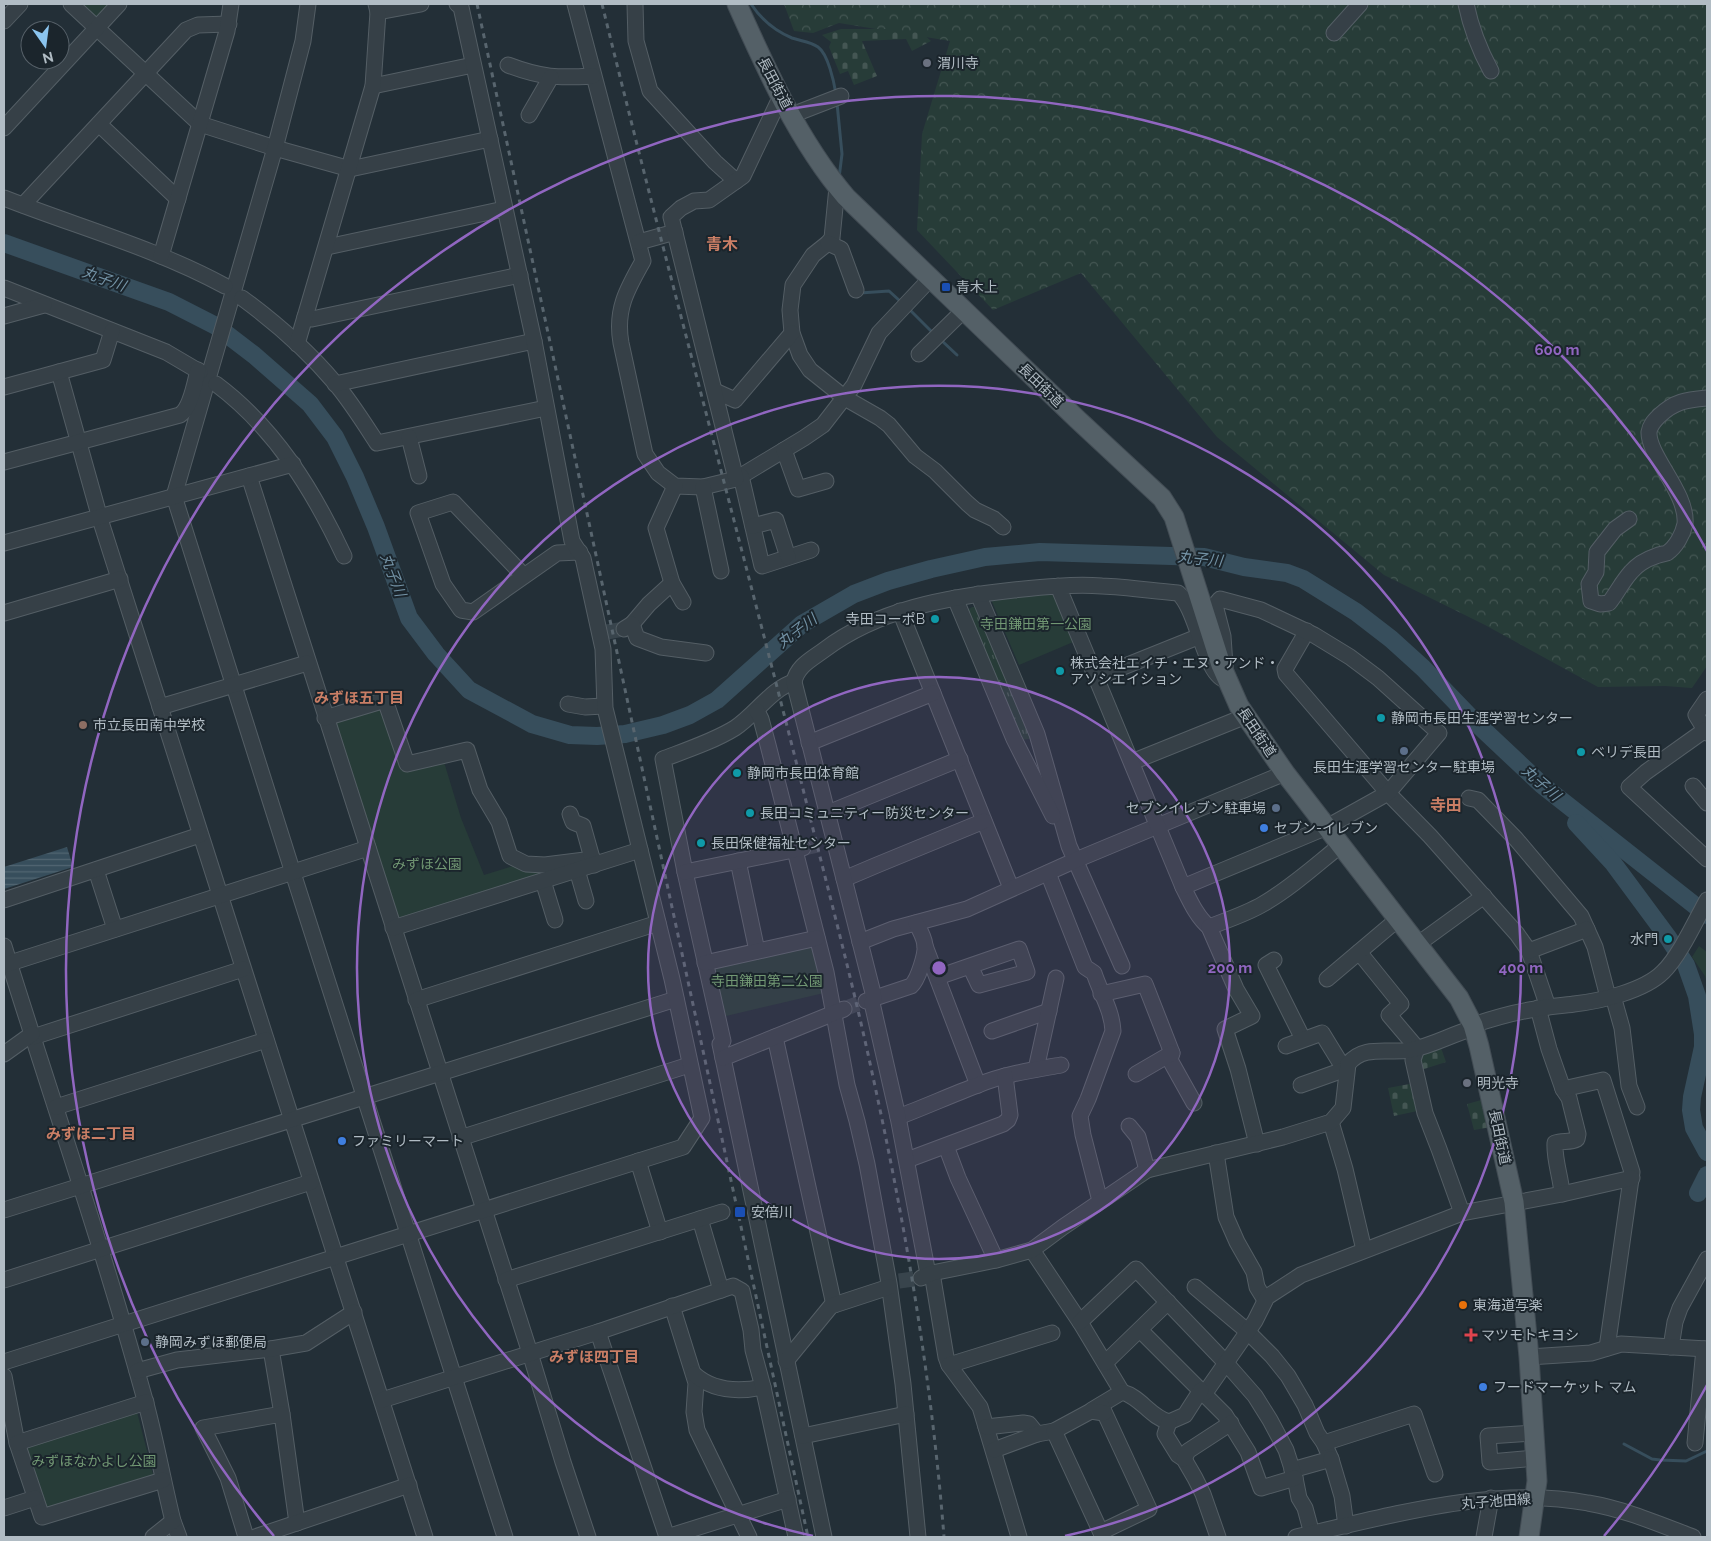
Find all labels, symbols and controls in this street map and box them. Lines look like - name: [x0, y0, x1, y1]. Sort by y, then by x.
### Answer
- north arrow: [20, 20, 70, 70]
- text: N: [41, 49, 55, 67]
- street label: 長田街道: [755, 55, 795, 111]
- place label: 渭川寺: [937, 55, 979, 71]
- marker: 渭川寺: [921, 57, 933, 69]
- district label: 青木: [706, 235, 738, 254]
- water label: 丸子川: [80, 263, 130, 296]
- place label: 青木上: [956, 279, 998, 295]
- marker: 青木上: [940, 281, 952, 293]
- text: 600 m: [1534, 341, 1580, 359]
- street label: 長田街道: [1015, 360, 1067, 410]
- water label: 丸子川: [1177, 548, 1225, 571]
- water label: 丸子川: [377, 551, 410, 601]
- water label: 丸子川: [774, 609, 822, 652]
- place label: 寺田コーポB: [846, 611, 925, 627]
- marker: 寺田コーポB: [929, 613, 941, 625]
- park label: 寺田鎌田第一公園: [980, 616, 1092, 632]
- place label: 株式会社エイチ・エヌ・アンド・ アソシエイション: [1070, 655, 1279, 687]
- marker: 株式会社エイチ・エヌ・アンド・ アソシエイション: [1054, 665, 1066, 677]
- district label: みずほ五丁目: [314, 689, 404, 707]
- street label: 長田街道: [1235, 704, 1279, 760]
- place label: 静岡市長田生涯学習センター: [1391, 710, 1573, 726]
- marker: 静岡市長田生涯学習センター: [1375, 712, 1387, 724]
- place label: 市立長田南中学校: [93, 717, 205, 733]
- marker: 市立長田南中学校: [77, 719, 89, 731]
- place label: ベリデ長田: [1591, 744, 1661, 760]
- marker: 長田生涯学習センター駐車場: [1398, 745, 1410, 757]
- marker: ベリデ長田: [1575, 746, 1587, 758]
- place label: 長田生涯学習センター駐車場: [1313, 759, 1495, 775]
- water label: 丸子川: [1518, 761, 1565, 806]
- place label: 静岡市長田体育館: [747, 765, 859, 781]
- marker: 静岡市長田体育館: [731, 767, 743, 779]
- district label: 寺田: [1430, 796, 1462, 815]
- place label: セブンイレブン駐車場: [1126, 800, 1266, 816]
- marker: セブンイレブン駐車場: [1270, 802, 1282, 814]
- place label: 長田コミュニティー防災センター: [760, 805, 969, 821]
- marker: 長田コミュニティー防災センター: [744, 807, 756, 819]
- place label: セブン-イレブン: [1274, 820, 1378, 836]
- marker: セブン-イレブン: [1258, 822, 1270, 834]
- place label: 長田保健福祉センター: [711, 835, 851, 851]
- marker: 長田保健福祉センター: [695, 837, 707, 849]
- park label: みずほ公園: [392, 856, 462, 872]
- place label: 水門: [1630, 931, 1658, 947]
- marker: 水門: [1662, 933, 1674, 945]
- centre of rings: [930, 959, 948, 977]
- text: 200 m: [1208, 959, 1252, 977]
- text: 400 m: [1499, 959, 1543, 977]
- park label: 寺田鎌田第二公園: [711, 973, 823, 989]
- place label: 明光寺: [1477, 1075, 1519, 1091]
- marker: 明光寺: [1461, 1077, 1473, 1089]
- street label: 長田街道: [1486, 1108, 1514, 1166]
- district label: みずほ二丁目: [46, 1125, 136, 1143]
- place label: ファミリーマート: [352, 1133, 464, 1149]
- marker: ファミリーマート: [336, 1135, 348, 1147]
- place label: 安倍川: [751, 1204, 793, 1220]
- marker: 安倍川: [733, 1205, 747, 1219]
- place label: 東海道写楽: [1473, 1297, 1543, 1313]
- marker: 東海道写楽: [1457, 1299, 1469, 1311]
- place label: マツモトキヨシ: [1481, 1327, 1579, 1343]
- marker: マツモトキヨシ: [1465, 1329, 1477, 1341]
- place label: 静岡みずほ郵便局: [155, 1334, 267, 1350]
- marker: 静岡みずほ郵便局: [139, 1336, 151, 1348]
- district label: みずほ四丁目: [549, 1348, 639, 1366]
- place label: フードマーケット マム: [1493, 1379, 1637, 1395]
- marker: フードマーケット マム: [1477, 1381, 1489, 1393]
- park label: みずほなかよし公園: [31, 1453, 157, 1469]
- street label: 丸子池田線: [1461, 1491, 1531, 1511]

